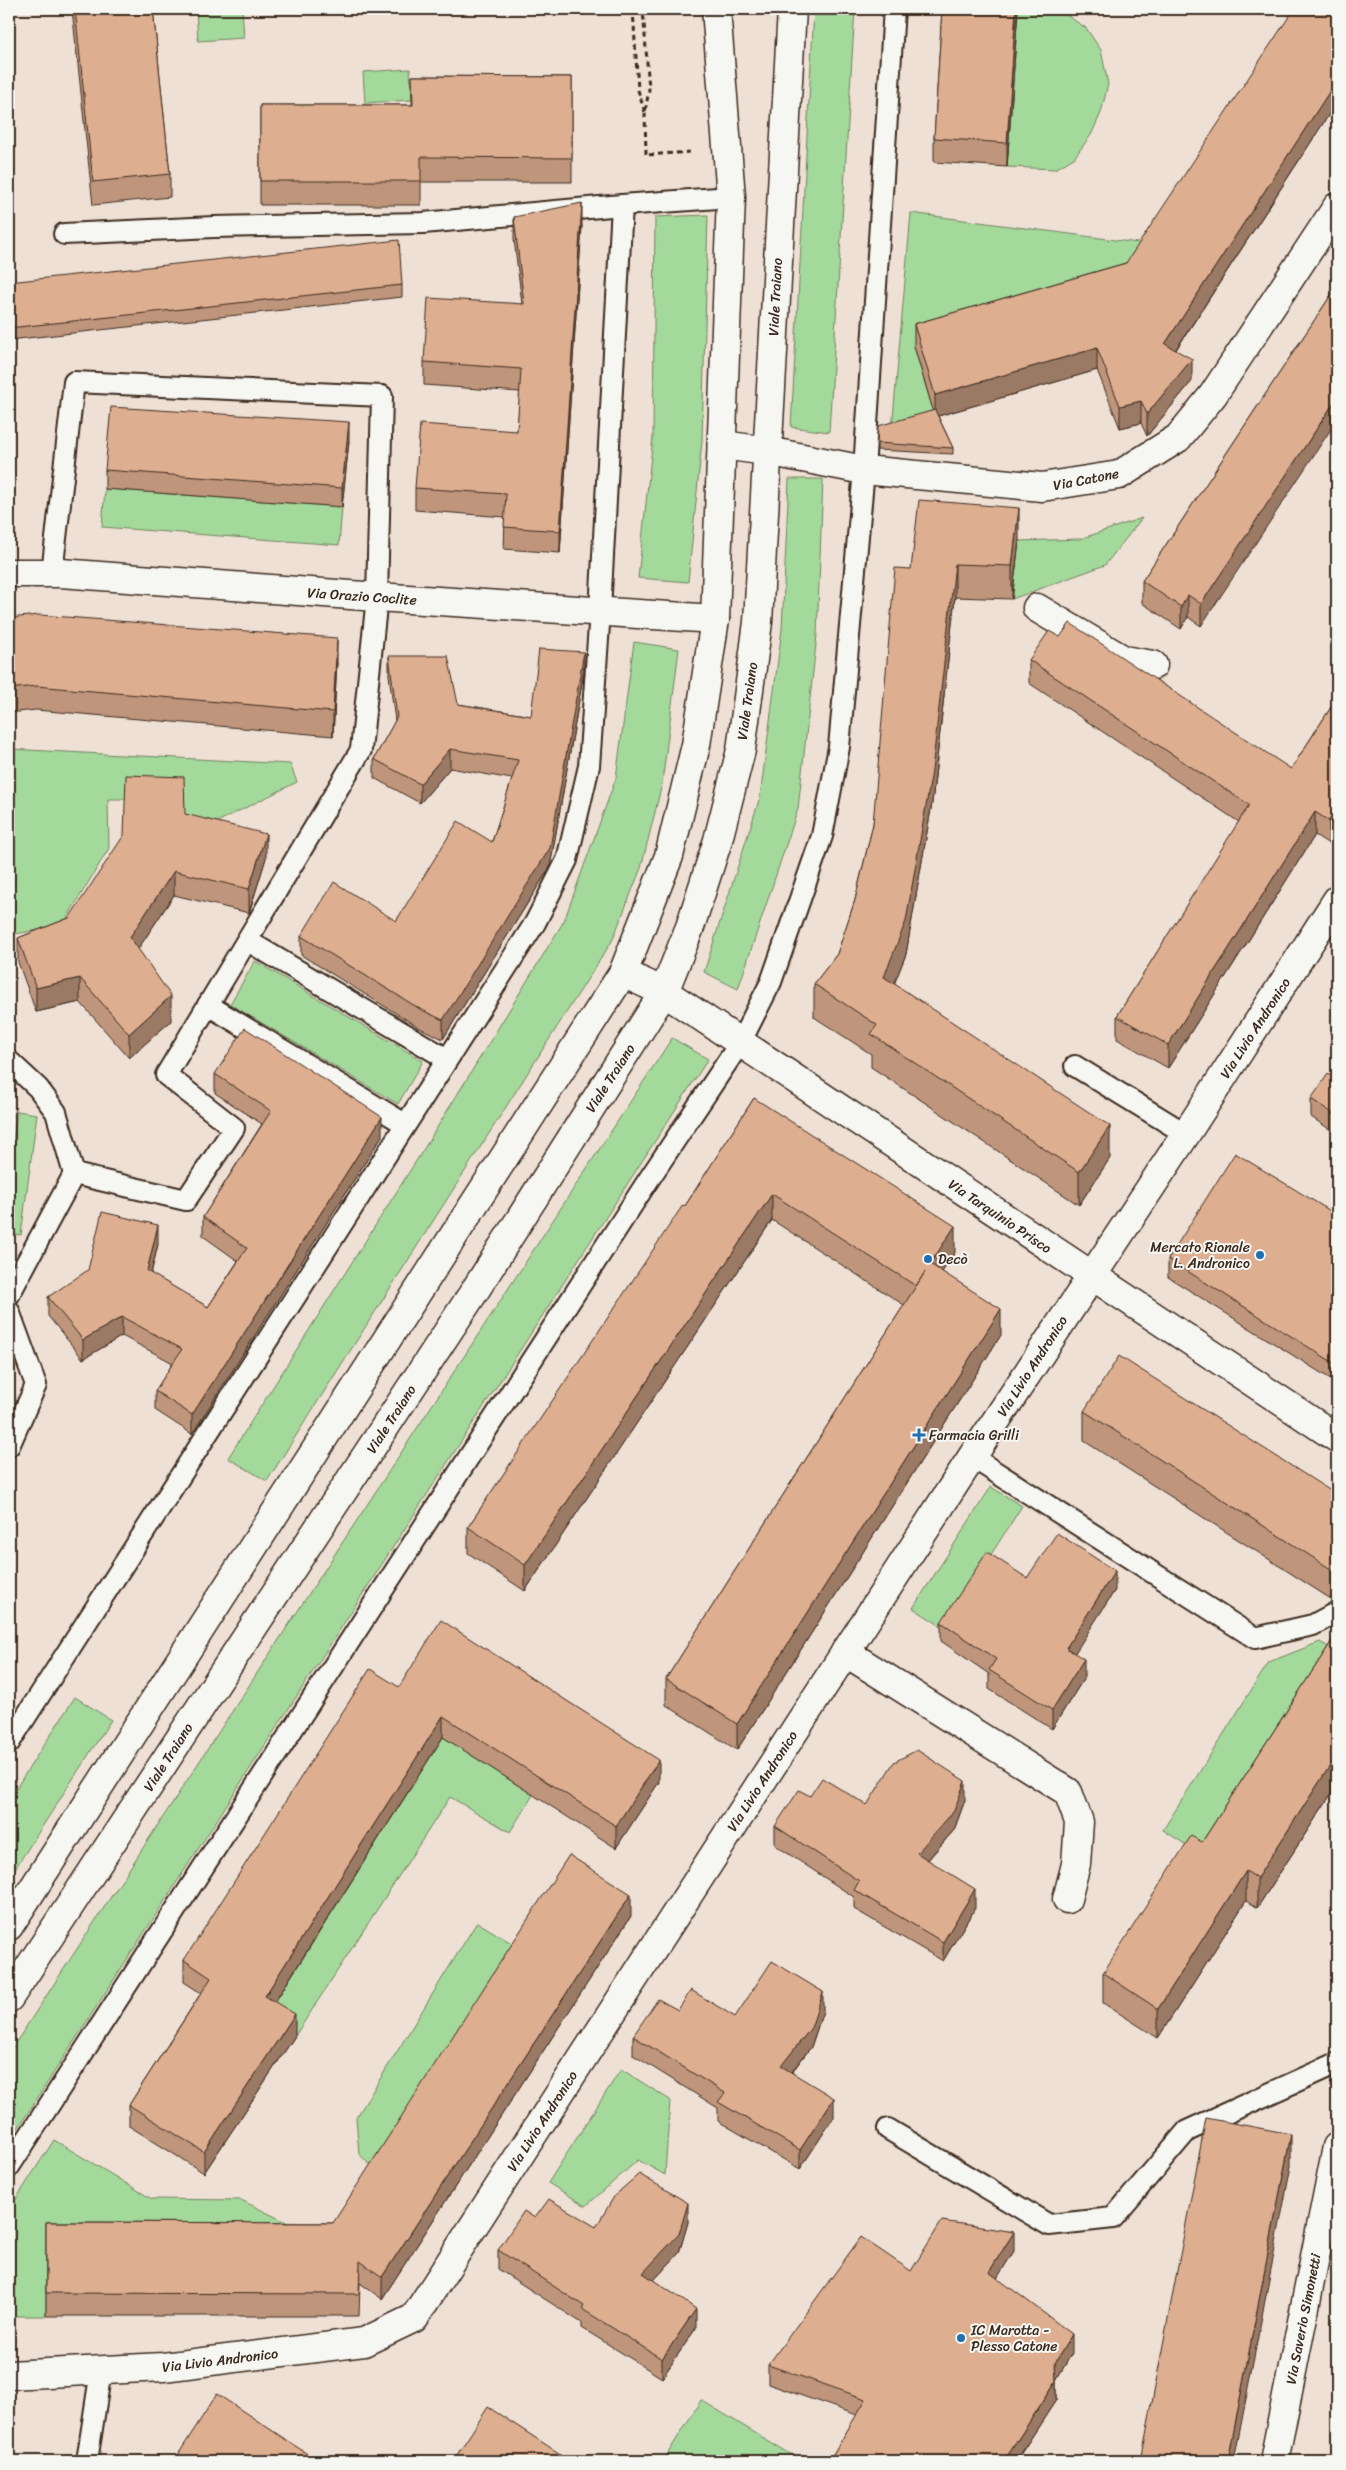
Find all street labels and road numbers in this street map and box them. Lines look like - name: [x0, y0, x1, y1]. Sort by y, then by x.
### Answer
- street label: Viale Traiano: [761, 257, 790, 337]
- street label: Via Catone: [1051, 461, 1121, 498]
- street label: Via Orazio Coclite: [306, 580, 418, 613]
- street label: Viale Traiano: [730, 661, 765, 741]
- street label: Via Livio Andronico: [1213, 973, 1298, 1084]
- street label: Viale Traiano: [579, 1039, 642, 1118]
- street label: Via Tarquinio Prisco: [943, 1172, 1057, 1261]
- street label: Via Livio Andronico: [990, 1311, 1075, 1422]
- street label: Viale Traiano: [360, 1380, 423, 1459]
- street label: Viale Traiano: [137, 1718, 200, 1797]
- street label: Via Livio Andronico: [720, 1726, 805, 1837]
- street label: Via Livio Andronico: [500, 2066, 585, 2177]
- street label: Via Saverio Simonetti: [1279, 2250, 1329, 2387]
- street label: Via Livio Andronico: [161, 2341, 279, 2380]

